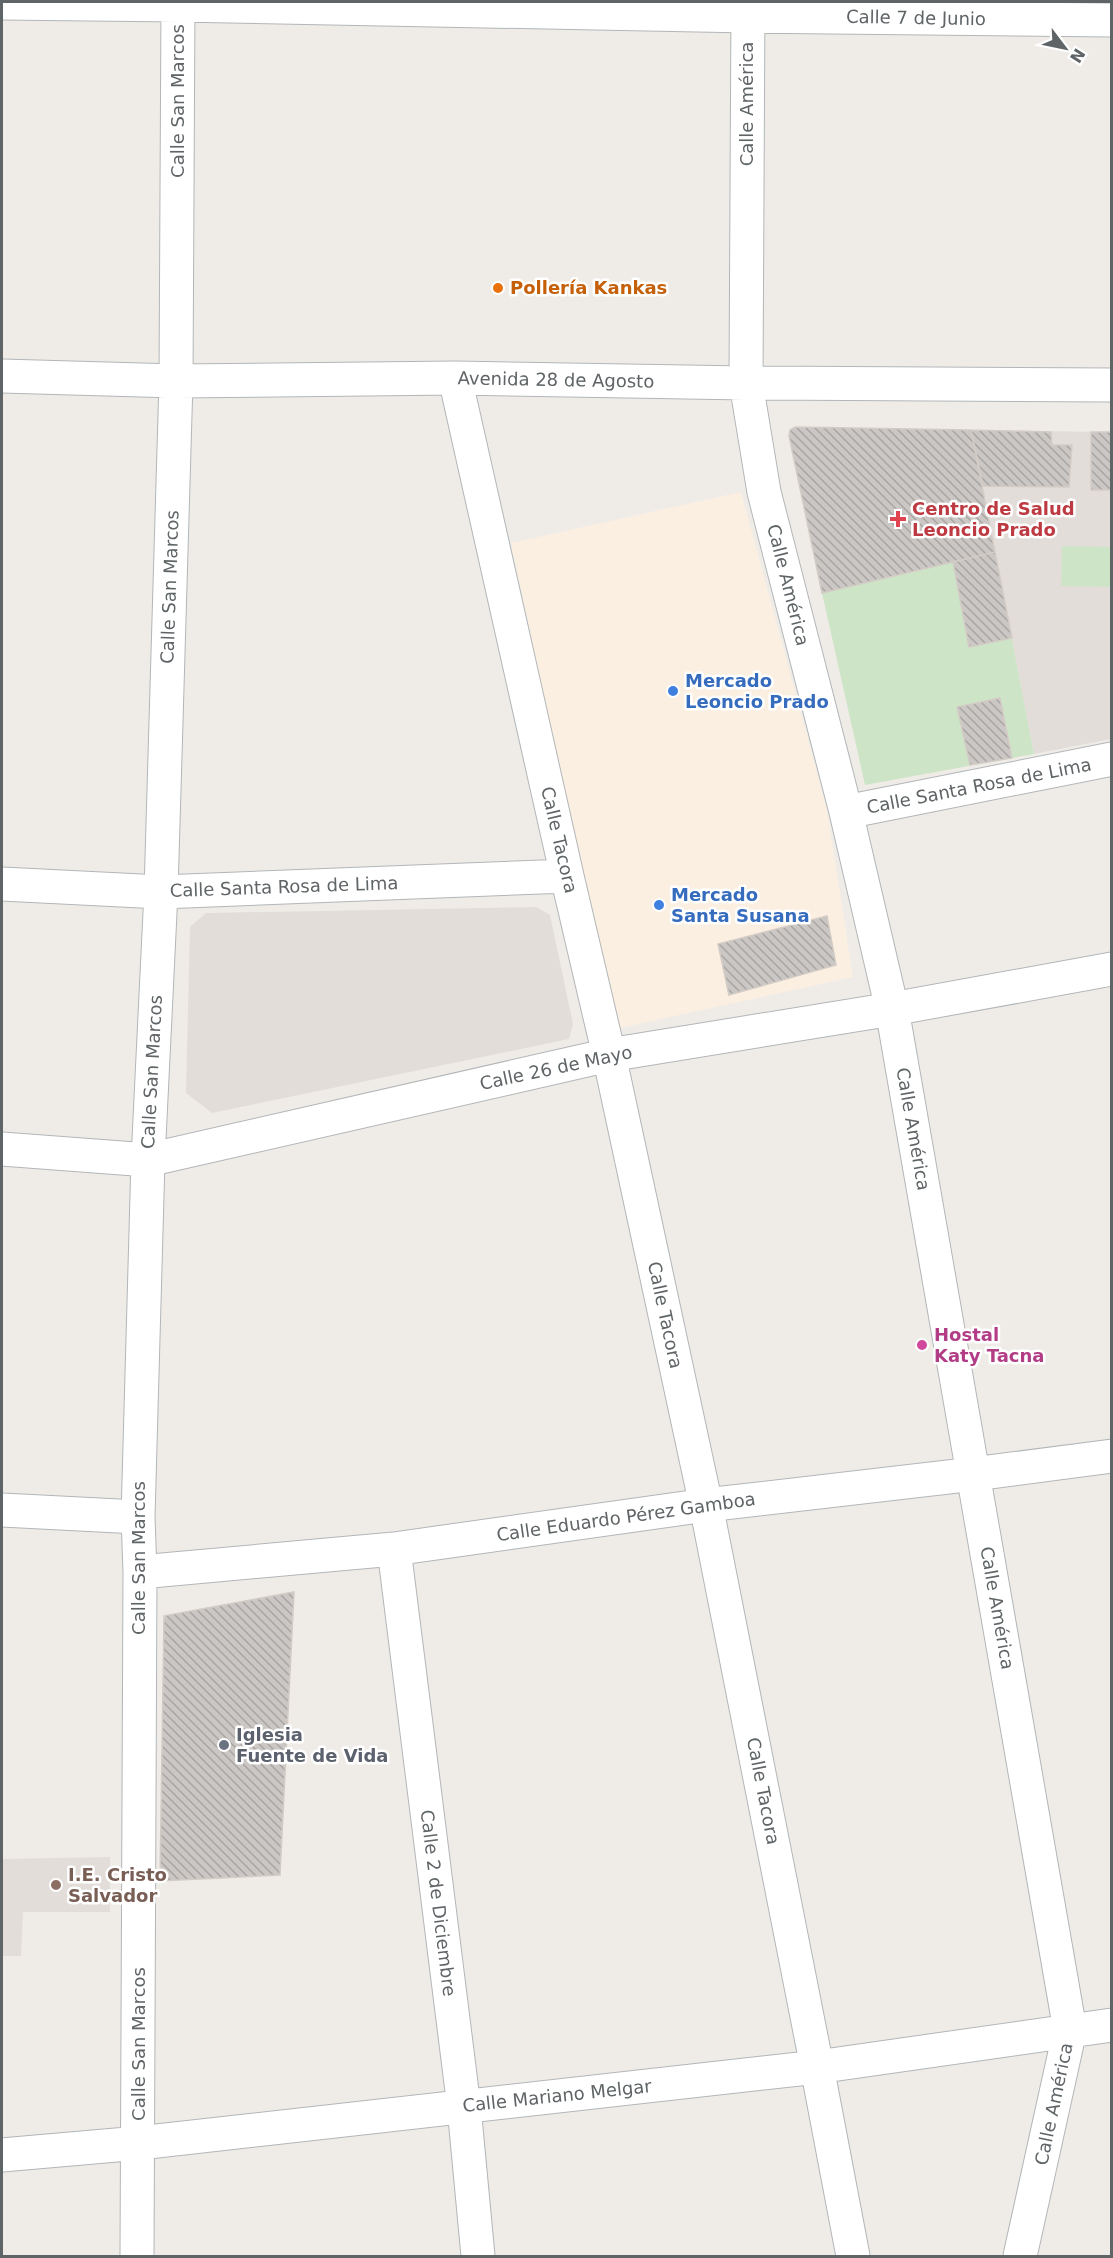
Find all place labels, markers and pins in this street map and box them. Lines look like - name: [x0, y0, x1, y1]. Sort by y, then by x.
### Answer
- place label: Pollería Kankas: [510, 277, 667, 298]
- marker: Pollería Kankas: [491, 281, 505, 295]
- place label: Centro de Salud Leoncio Prado: [912, 498, 1075, 540]
- marker: Centro de Salud Leoncio Prado: [889, 510, 907, 528]
- place label: Mercado Leoncio Prado: [685, 670, 829, 712]
- marker: Mercado Leoncio Prado: [666, 684, 680, 698]
- place label: Mercado Santa Susana: [671, 884, 810, 926]
- marker: Mercado Santa Susana: [652, 898, 666, 912]
- place label: Hostal Katy Tacna: [934, 1324, 1044, 1366]
- marker: Hostal Katy Tacna: [915, 1338, 929, 1352]
- place label: Iglesia Fuente de Vida: [236, 1724, 389, 1766]
- marker: Iglesia Fuente de Vida: [217, 1738, 231, 1752]
- place label: I.E. Cristo Salvador: [68, 1864, 167, 1906]
- marker: I.E. Cristo Salvador: [49, 1878, 63, 1892]

